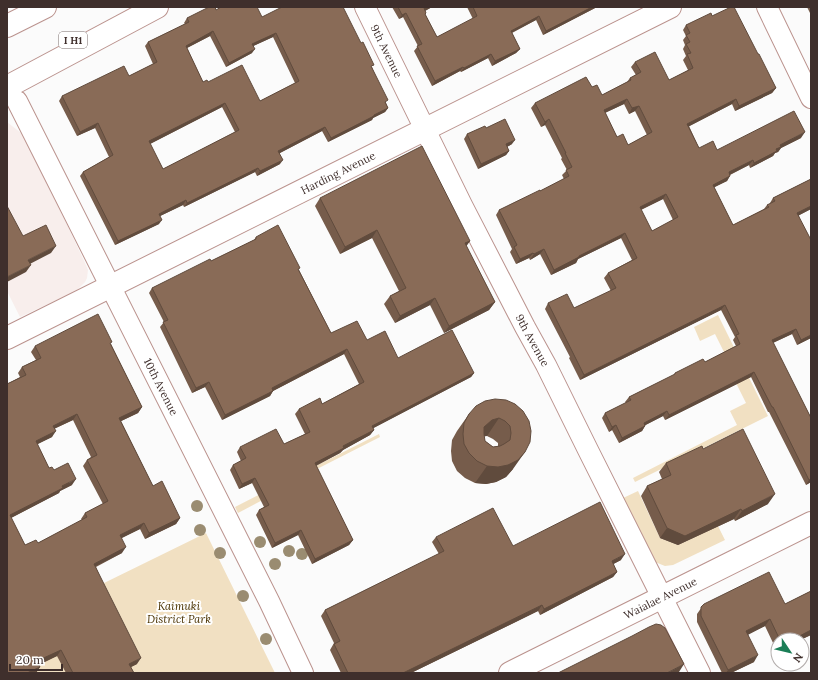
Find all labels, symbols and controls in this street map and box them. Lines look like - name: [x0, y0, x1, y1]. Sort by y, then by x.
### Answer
- street label: 9th Avenue: [368, 22, 406, 80]
- road number: I H1: [59, 32, 87, 48]
- street label: Harding Avenue: [298, 148, 378, 197]
- street label: 9th Avenue: [513, 312, 552, 369]
- street label: 10th Avenue: [141, 356, 181, 418]
- street label: Waialae Avenue: [621, 574, 699, 622]
- park label: Kaimuki District Park: [147, 599, 211, 626]
- north arrow: [770, 632, 810, 672]
- scale bar: [10, 646, 62, 672]
- text: N: [790, 650, 806, 666]
- text: 20 m: [16, 652, 44, 667]

